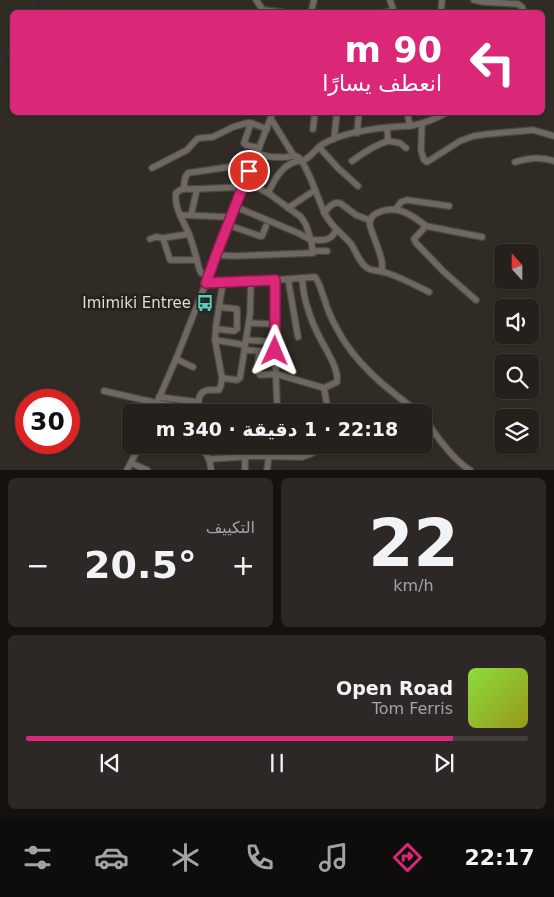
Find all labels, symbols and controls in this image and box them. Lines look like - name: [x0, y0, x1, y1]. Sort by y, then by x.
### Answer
- text: 90 m: [345, 30, 442, 70]
- icon: left: [460, 30, 525, 95]
- text: انعطف يسارًا: [322, 71, 442, 96]
- pin: [228, 150, 270, 192]
- icon: arrive: [235, 157, 263, 185]
- north arrow: [494, 244, 539, 289]
- map controls: [494, 244, 539, 454]
- bus stop icon: Imimiki Entree: [195, 293, 215, 313]
- place label: Imimiki Entree: [82, 294, 191, 312]
- button: sound: [494, 299, 539, 344]
- position arrow: [248, 324, 300, 376]
- button: search: [494, 354, 539, 399]
- speed limit sign: 30: [15, 389, 80, 454]
- button: layers: [494, 409, 539, 454]
- text: 22:18 · 1 دقيقة · 340 m: [156, 418, 398, 440]
- text: 22: [368, 506, 459, 581]
- text: التكييف: [206, 518, 255, 537]
- text: 20.5°: [84, 543, 197, 587]
- text: −: [26, 549, 49, 582]
- text: +: [232, 549, 255, 582]
- text: km/h: [393, 576, 434, 595]
- text: Open Road: [336, 677, 453, 699]
- text: Tom Ferris: [372, 699, 453, 718]
- icon: previous: [96, 749, 124, 777]
- icon: pause: [263, 749, 291, 777]
- icon: next: [430, 749, 458, 777]
- icon: filters: [20, 840, 55, 875]
- icon: car: [94, 840, 129, 875]
- icon: climate: [168, 840, 203, 875]
- icon: phone: [242, 840, 277, 875]
- icon: music: [316, 840, 351, 875]
- icon: directions: [390, 840, 425, 875]
- text: 22:17: [464, 845, 534, 870]

